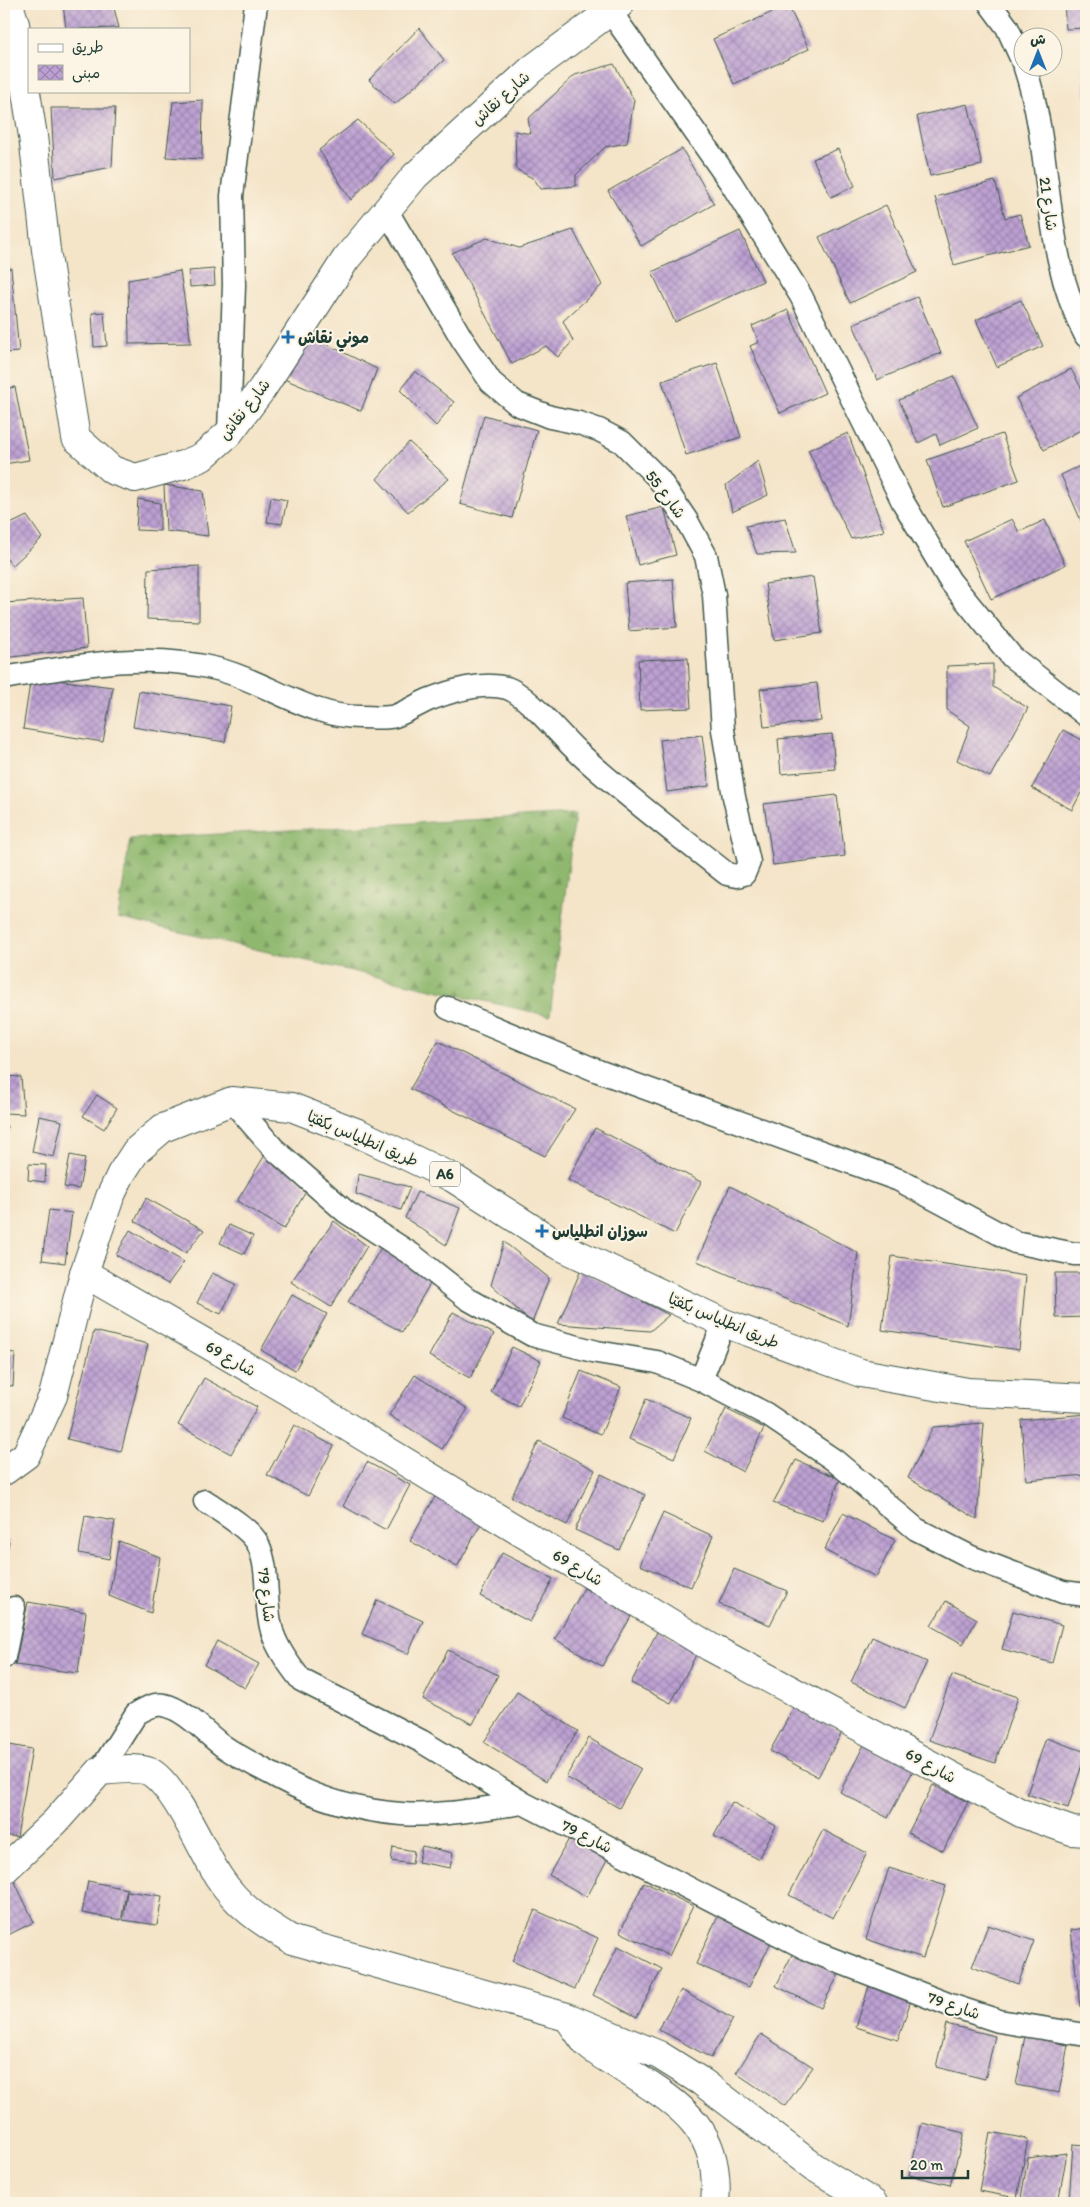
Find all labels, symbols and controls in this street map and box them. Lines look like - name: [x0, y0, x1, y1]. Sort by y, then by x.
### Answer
- legend: [28, 28, 190, 92]
- north arrow: [1012, 28, 1062, 78]
- text: ش: [1030, 31, 1046, 48]
- text: طريق: [72, 38, 104, 56]
- text: مبنى: [72, 64, 100, 83]
- street label: شارع نقاش: [467, 67, 535, 131]
- street label: شارع 21: [1033, 176, 1062, 232]
- place label: موني نقاش: [298, 328, 369, 352]
- marker: موني نقاش: [282, 331, 294, 343]
- street label: شارع نقاش: [215, 375, 276, 445]
- street label: شارع 55: [640, 467, 690, 523]
- street label: طريق انطلياس بكفيّا: [304, 1106, 421, 1170]
- road number: A6: [430, 1162, 460, 1186]
- place label: سوزان انطلياس: [552, 1222, 648, 1242]
- marker: سوزان انطلياس: [536, 1225, 548, 1237]
- street label: طريق انطلياس بكفيّا: [665, 1288, 782, 1352]
- street label: شارع 69: [201, 1336, 259, 1382]
- street label: شارع 69: [548, 1545, 606, 1591]
- street label: شارع 79: [252, 1567, 279, 1624]
- street label: شارع 69: [901, 1744, 959, 1789]
- street label: شارع 79: [557, 1816, 615, 1859]
- street label: شارع 79: [924, 1988, 983, 2025]
- scale bar: [902, 2147, 969, 2179]
- text: 20 m: [910, 2156, 944, 2174]

